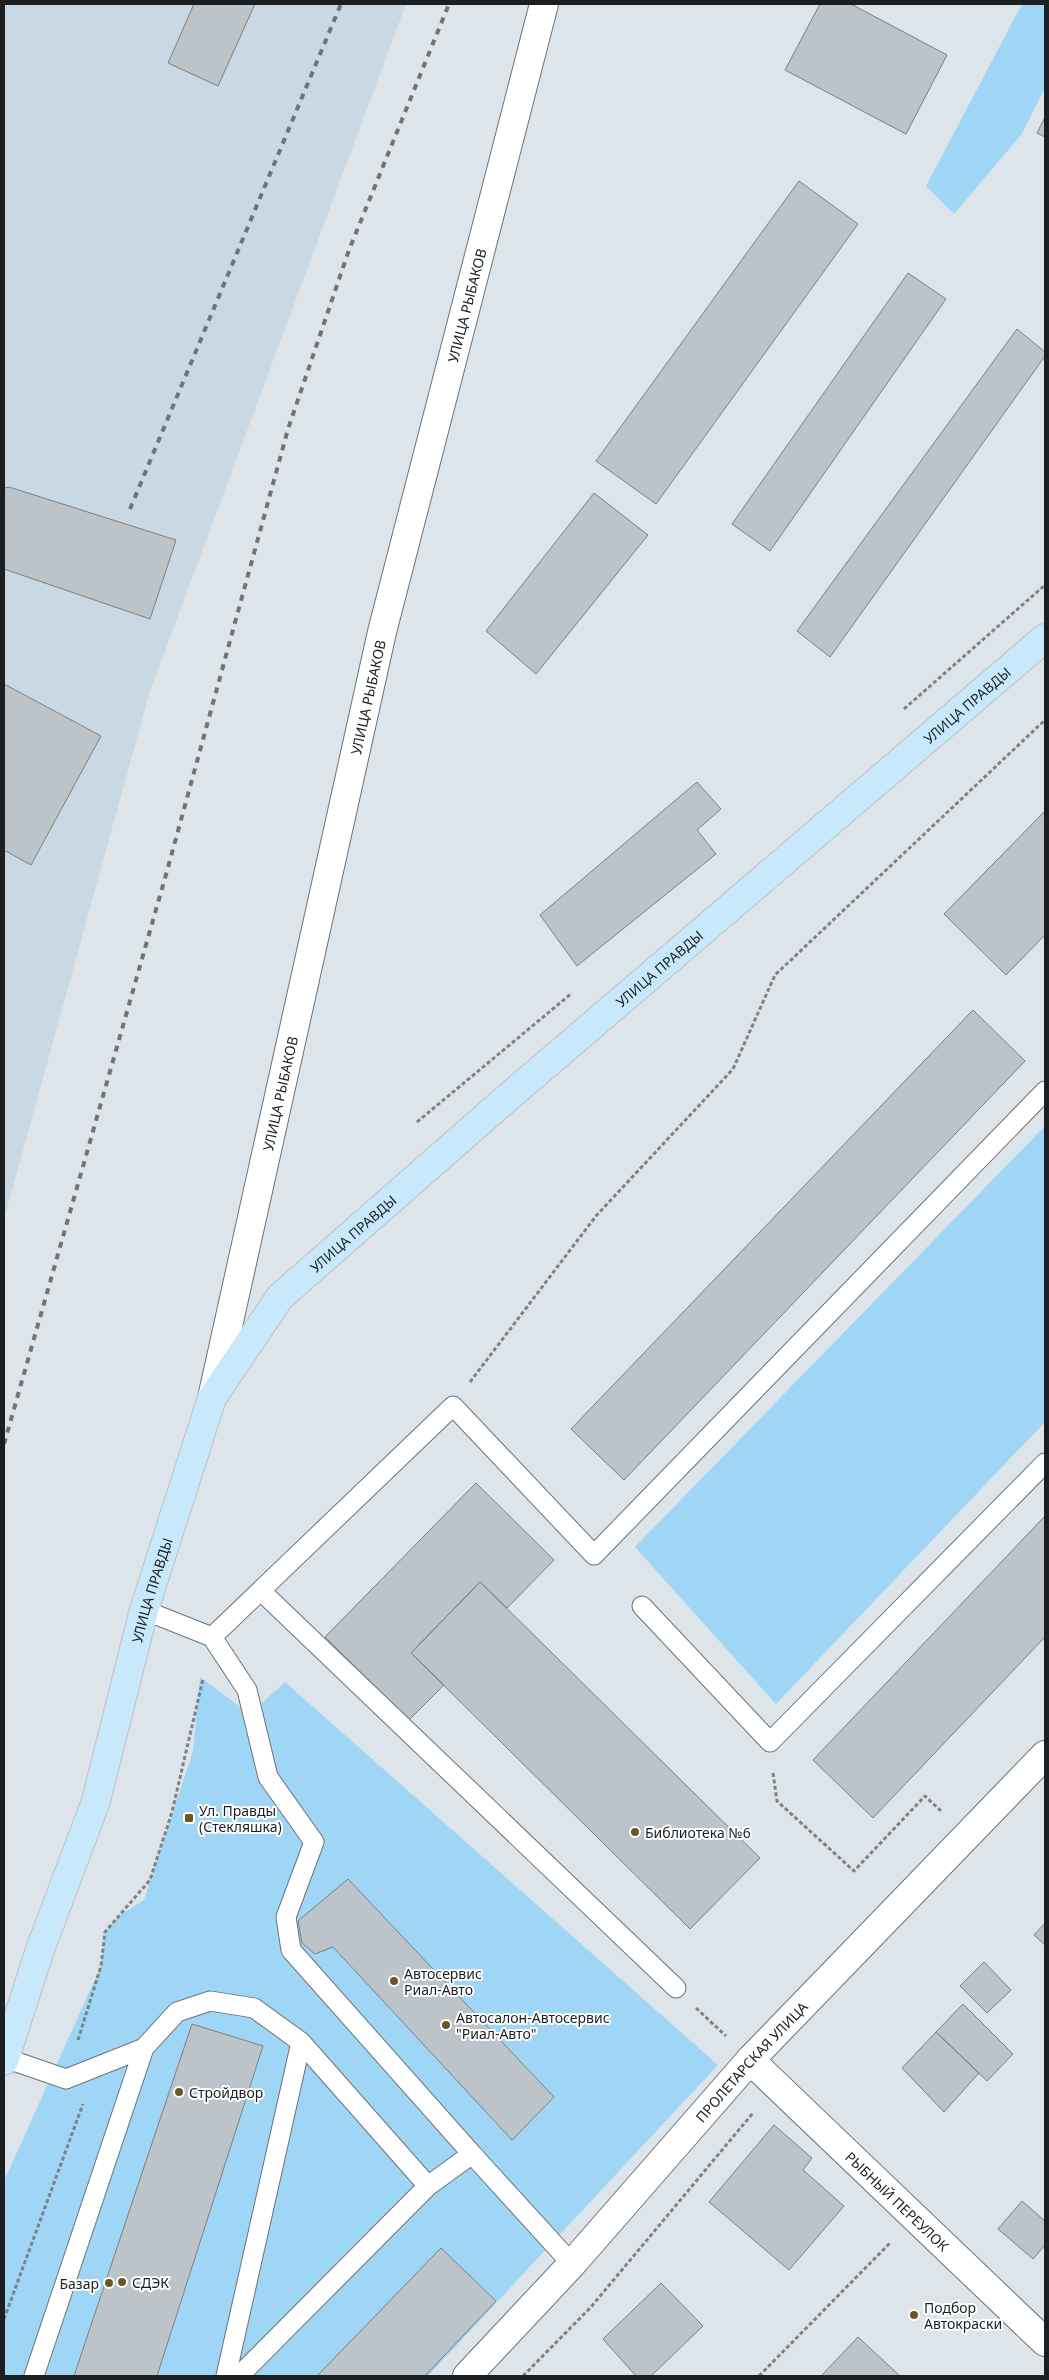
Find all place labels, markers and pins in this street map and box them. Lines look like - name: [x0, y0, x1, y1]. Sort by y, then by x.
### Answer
- place label: Ул. Правды (Стекляшка): [199, 1801, 282, 1836]
- marker: Ул. Правды (Стекляшка): [183, 1812, 195, 1824]
- place label: Библиотека №6: [645, 1823, 751, 1842]
- marker: Библиотека №6: [629, 1826, 641, 1838]
- place label: Автосервис Риал-Авто: [404, 1964, 482, 1999]
- marker: Автосервис Риал-Авто: [388, 1975, 400, 1987]
- place label: Автосалон-Автосервис "Риал-Авто": [456, 2008, 610, 2043]
- marker: Автосалон-Автосервис "Риал-Авто": [440, 2019, 452, 2031]
- place label: Стройдвор: [189, 2083, 263, 2102]
- marker: Стройдвор: [173, 2086, 185, 2098]
- place label: СДЭК: [132, 2273, 169, 2292]
- place label: Базар: [59, 2274, 99, 2293]
- marker: СДЭК: [116, 2276, 128, 2288]
- marker: Базар: [103, 2277, 115, 2289]
- place label: Подбор Автокраски: [924, 2298, 1002, 2333]
- marker: Подбор Автокраски: [908, 2309, 920, 2321]

